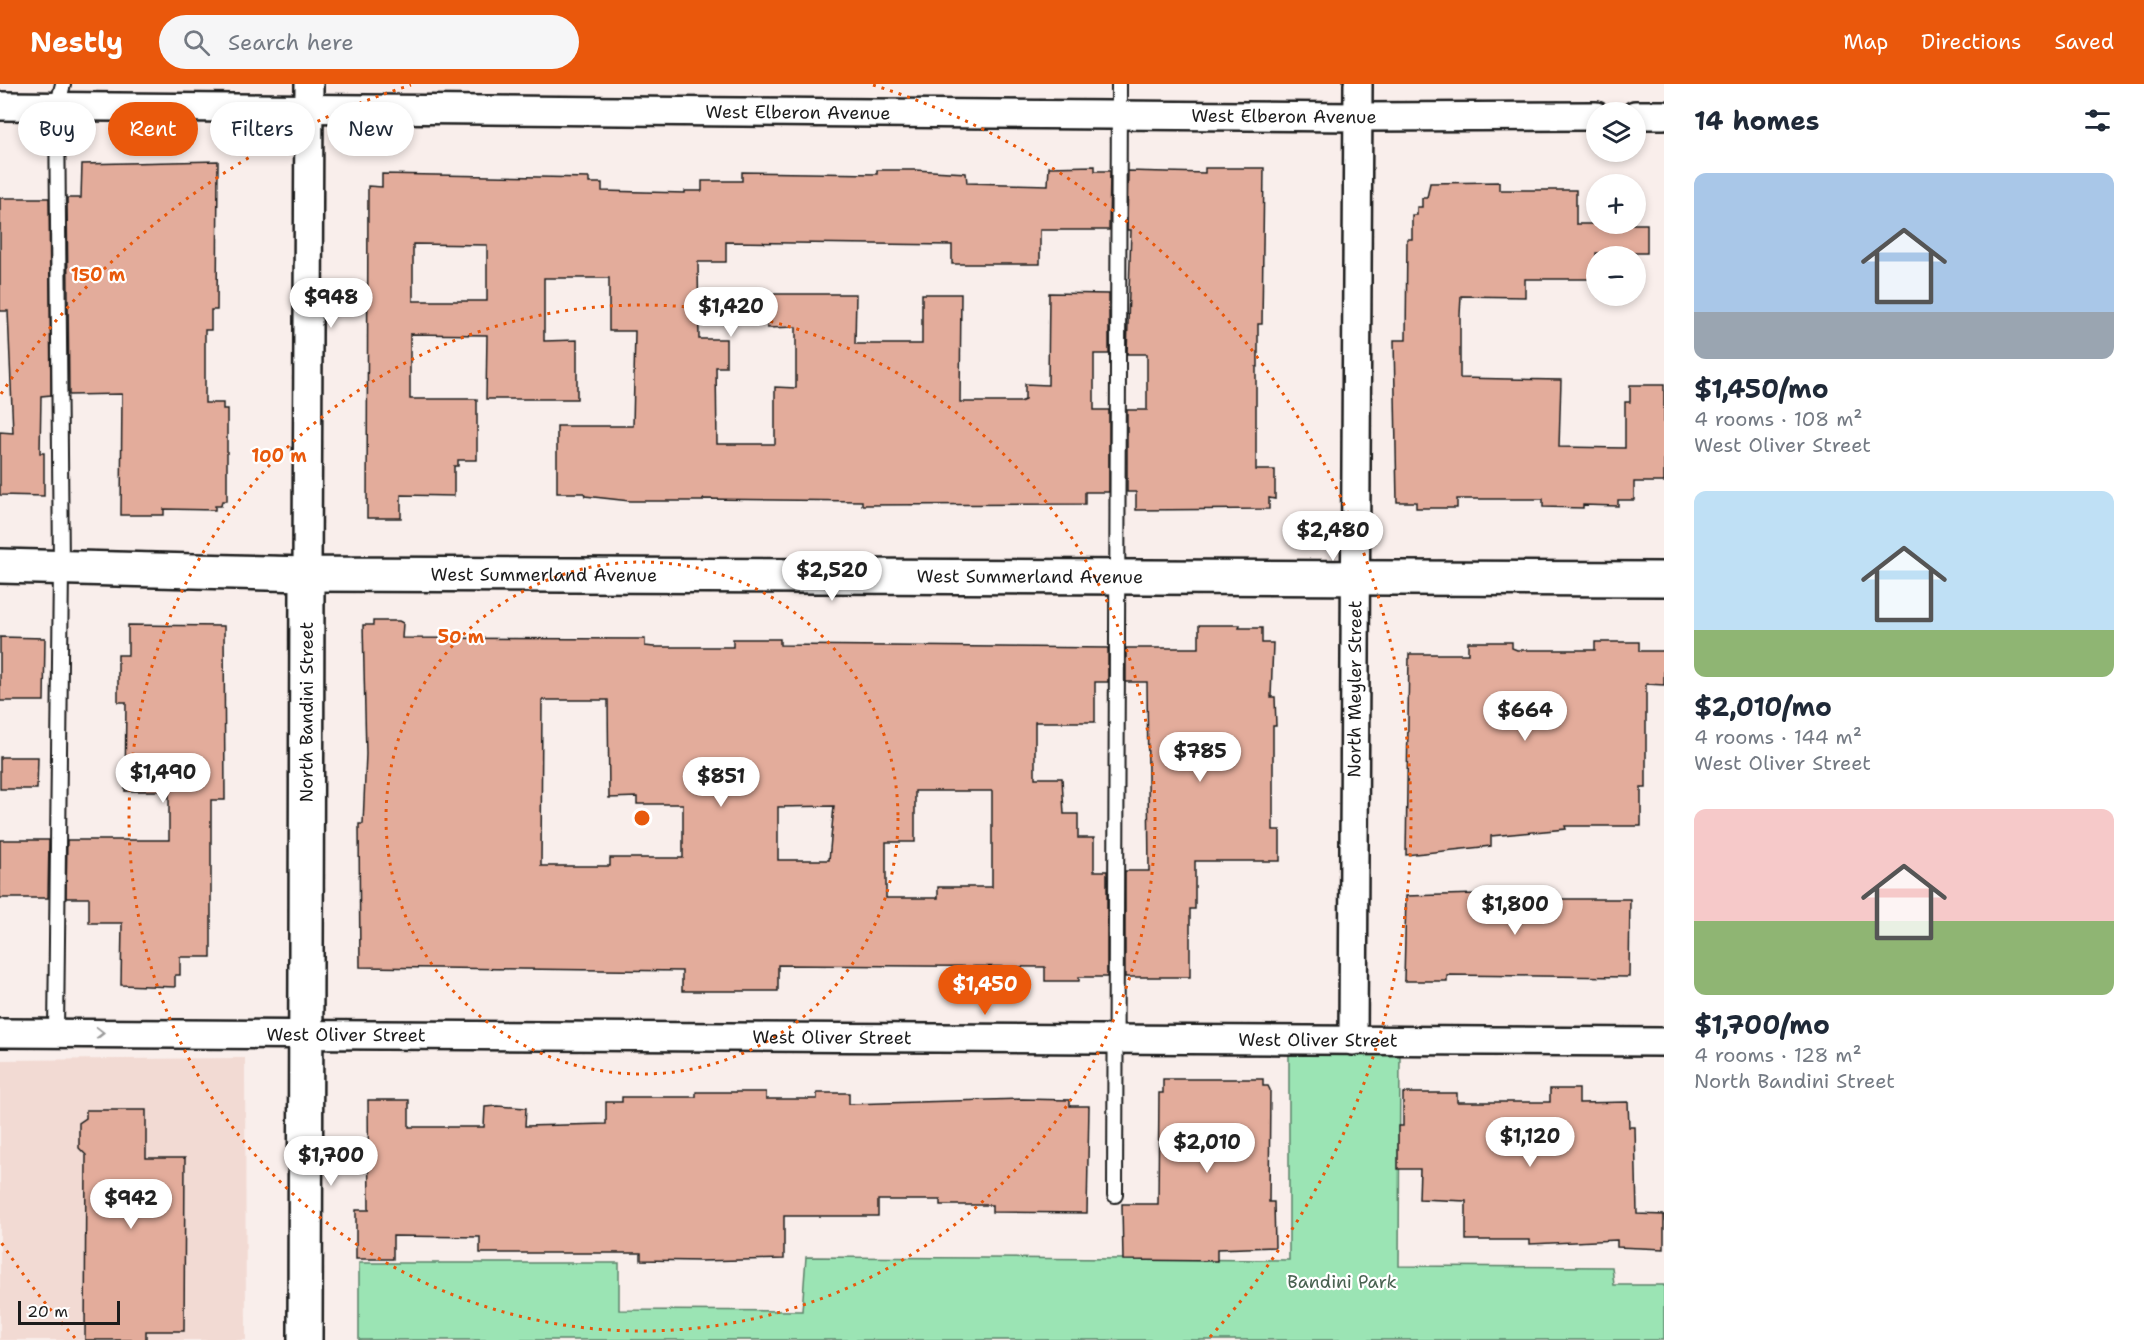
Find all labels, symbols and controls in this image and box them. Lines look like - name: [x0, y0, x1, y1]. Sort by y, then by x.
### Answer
- search box: [159, 15, 579, 69]
- text: Nestly: [30, 23, 123, 61]
- icon: search: [180, 26, 213, 59]
- text: Search here: [228, 28, 354, 57]
- text: Map: [1843, 28, 1888, 56]
- text: Directions: [1921, 28, 2021, 56]
- text: Saved: [2054, 28, 2114, 56]
- street label: West Elberon Avenue: [705, 100, 891, 125]
- chip: Buy: [18, 102, 96, 156]
- chip: Rent: [108, 102, 198, 156]
- chip: Filters: [210, 102, 315, 156]
- chip: New: [327, 102, 414, 156]
- map controls: [1586, 102, 1646, 306]
- button: layers: [1586, 102, 1646, 162]
- text: 14 homes: [1694, 103, 1820, 138]
- street label: West Elberon Avenue: [1191, 104, 1377, 129]
- icon: filters: [2081, 104, 2114, 137]
- button: +: [1586, 174, 1646, 234]
- icon: home: [1850, 212, 1958, 320]
- button: −: [1586, 246, 1646, 306]
- text: 150 m: [71, 263, 126, 287]
- pin: $948: [295, 278, 367, 329]
- text: $948: [304, 284, 358, 310]
- pin: $1,420: [682, 287, 780, 338]
- text: $1,420: [698, 293, 764, 319]
- text: $1,450/mo: [1694, 371, 1829, 406]
- text: 4 rooms · 108 m²: [1694, 406, 1863, 432]
- text: West Oliver Street: [1694, 432, 1871, 458]
- text: 100 m: [251, 444, 307, 468]
- pin: $2,480: [1284, 511, 1382, 562]
- text: $2,480: [1296, 517, 1370, 543]
- icon: home: [1850, 530, 1958, 638]
- pin: $2,520: [783, 551, 881, 602]
- text: $2,520: [796, 557, 868, 583]
- street label: West Summerland Avenue: [431, 562, 657, 587]
- street label: West Summerland Avenue: [917, 564, 1143, 589]
- street label: North Meyler Street: [1342, 600, 1367, 778]
- street label: North Bandini Street: [294, 621, 319, 803]
- text: 50 m: [438, 625, 485, 649]
- text: $2,010/mo: [1694, 689, 1832, 724]
- pin: $664: [1489, 691, 1561, 742]
- text: $664: [1497, 697, 1553, 723]
- text: 4 rooms · 144 m²: [1694, 724, 1862, 750]
- pin: $785: [1164, 732, 1236, 783]
- text: $785: [1173, 738, 1227, 764]
- text: West Oliver Street: [1694, 750, 1871, 776]
- pin: $1,490: [114, 753, 212, 804]
- pin: $851: [685, 757, 757, 808]
- text: $1,490: [130, 759, 196, 785]
- text: $851: [697, 763, 745, 789]
- centre of rings: [632, 808, 652, 828]
- icon: home: [1850, 848, 1958, 956]
- pin: $1,800: [1466, 885, 1564, 936]
- text: $1,800: [1481, 891, 1549, 917]
- pin: $1,450: [936, 965, 1034, 1016]
- text: $1,450: [952, 971, 1018, 997]
- text: $1,700/mo: [1694, 1007, 1830, 1042]
- street label: West Oliver Street: [266, 1022, 426, 1047]
- street label: West Oliver Street: [752, 1025, 912, 1050]
- one-way arrow: [96, 1027, 105, 1040]
- street label: West Oliver Street: [1238, 1028, 1398, 1053]
- text: 4 rooms · 128 m²: [1694, 1042, 1862, 1068]
- text: North Bandini Street: [1694, 1068, 1895, 1094]
- pin: $1,120: [1481, 1117, 1579, 1168]
- pin: $2,010: [1158, 1123, 1256, 1174]
- text: $1,120: [1500, 1123, 1560, 1149]
- text: $2,010: [1173, 1129, 1241, 1155]
- pin: $1,700: [282, 1136, 380, 1187]
- text: $1,700: [298, 1142, 364, 1168]
- pin: $942: [95, 1179, 167, 1230]
- text: $942: [104, 1185, 158, 1211]
- park label: Bandini Park: [1287, 1270, 1397, 1294]
- scale bar: [18, 1298, 120, 1326]
- text: 20 m: [27, 1301, 68, 1322]

